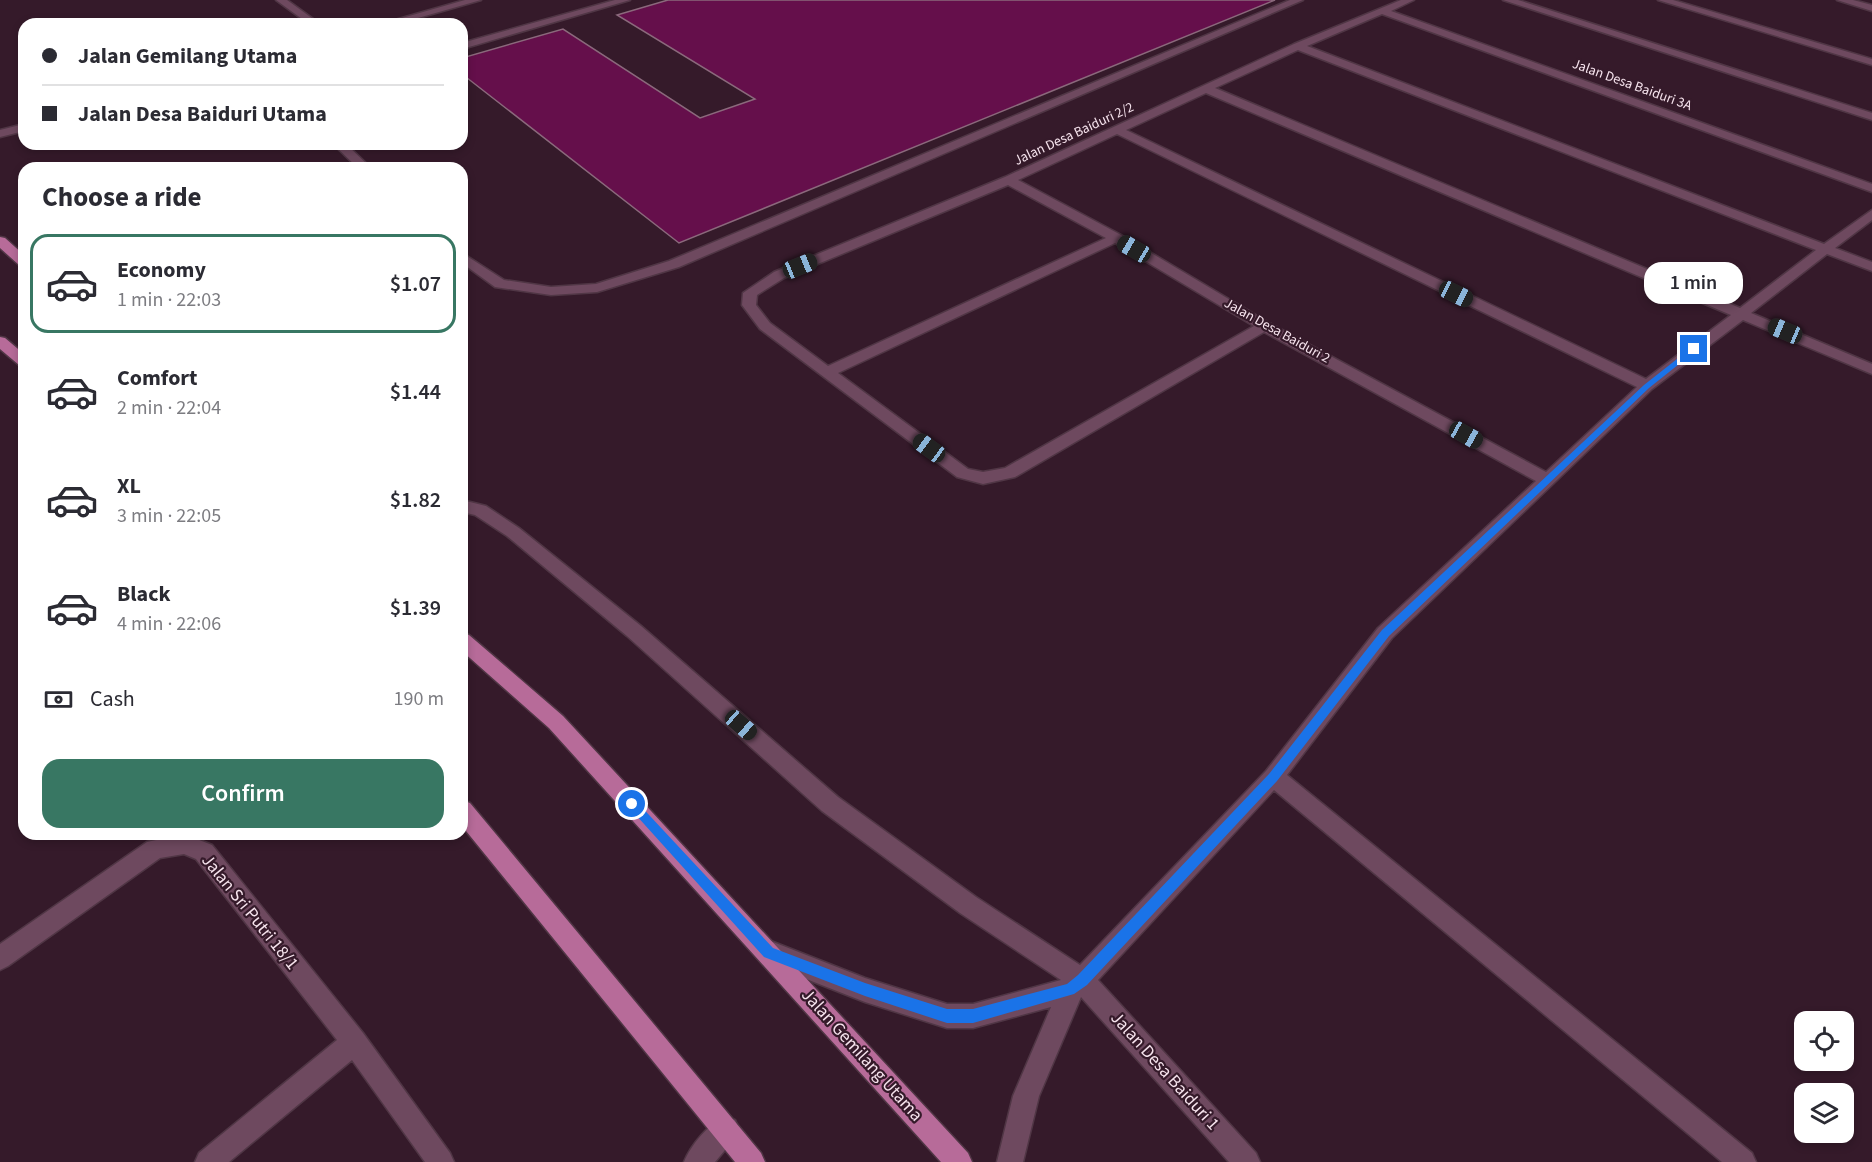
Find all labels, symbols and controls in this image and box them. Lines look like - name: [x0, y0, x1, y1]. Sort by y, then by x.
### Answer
- text: Jalan Gemilang Utama: [78, 40, 297, 72]
- street label: Jalan Desa Baiduri 3A: [1569, 54, 1695, 116]
- street label: Jalan Desa Baiduri 2/2: [1011, 97, 1137, 171]
- text: Jalan Desa Baiduri Utama: [78, 98, 327, 130]
- text: Choose a ride: [42, 178, 202, 217]
- car: [1114, 232, 1154, 266]
- car: [780, 251, 820, 281]
- text: Economy: [117, 254, 206, 286]
- icon: car: [45, 257, 99, 311]
- callout: 1 min: [1644, 262, 1744, 304]
- text: $1.07: [390, 268, 441, 300]
- text: 1 min: [1670, 269, 1717, 297]
- car: [1436, 278, 1476, 310]
- text: 1 min · 22:03: [117, 286, 221, 314]
- street label: Jalan Desa Baiduri 2: [1220, 294, 1334, 368]
- car: [1765, 316, 1805, 346]
- route end: [1680, 335, 1707, 362]
- text: Comfort: [117, 362, 198, 394]
- icon: car: [45, 365, 99, 419]
- text: $1.44: [390, 376, 441, 408]
- text: 2 min · 22:04: [117, 394, 221, 422]
- car: [1446, 418, 1486, 452]
- car: [909, 430, 949, 466]
- text: XL: [117, 470, 141, 502]
- icon: car: [45, 473, 99, 527]
- text: $1.82: [390, 484, 441, 516]
- text: 3 min · 22:05: [117, 502, 221, 530]
- text: Black: [117, 578, 171, 610]
- icon: car: [45, 581, 99, 635]
- text: $1.39: [390, 592, 441, 624]
- text: 4 min · 22:06: [117, 610, 221, 638]
- icon: cash: [42, 683, 75, 716]
- text: Cash: [90, 683, 135, 715]
- text: 190 m: [394, 685, 444, 713]
- car: [722, 706, 760, 744]
- button: Confirm: [42, 759, 444, 828]
- route start: [618, 790, 645, 817]
- street label: Jalan Sri Putri 18/1: [196, 849, 304, 975]
- street label: Jalan Gemilang Utama: [796, 983, 928, 1127]
- street label: Jalan Desa Baiduri 1: [1105, 1006, 1225, 1136]
- map controls: [1794, 1011, 1854, 1143]
- button: locate: [1794, 1011, 1854, 1071]
- button: layers: [1794, 1083, 1854, 1143]

